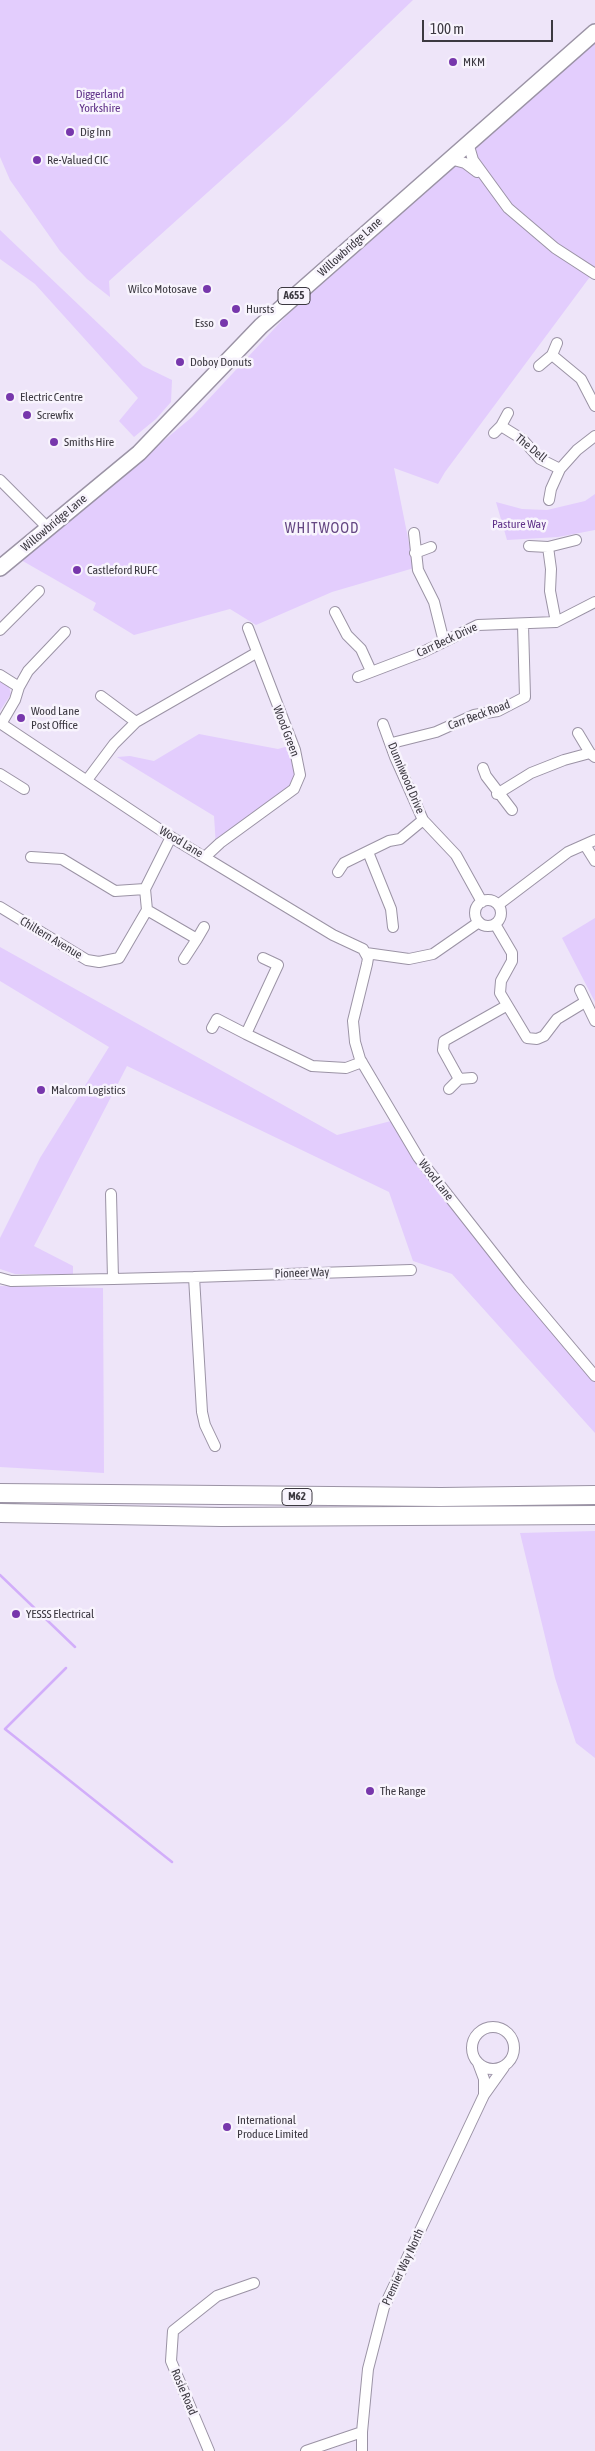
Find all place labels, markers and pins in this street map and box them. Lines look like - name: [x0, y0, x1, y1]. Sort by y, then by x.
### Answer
- place label: MKM: [463, 55, 485, 69]
- marker: MKM: [447, 56, 459, 68]
- place label: Dig Inn: [80, 125, 111, 139]
- marker: Dig Inn: [64, 126, 76, 138]
- place label: Re-Valued CIC: [47, 153, 108, 167]
- marker: Re-Valued CIC: [31, 154, 43, 166]
- place label: Wilco Motosave: [128, 282, 197, 296]
- marker: Wilco Motosave: [201, 283, 213, 295]
- place label: Hursts: [246, 302, 274, 316]
- marker: Hursts: [230, 303, 242, 315]
- place label: Esso: [195, 316, 214, 330]
- marker: Esso: [218, 317, 230, 329]
- place label: Doboy Donuts: [190, 355, 252, 369]
- marker: Doboy Donuts: [174, 356, 186, 368]
- place label: Electric Centre: [20, 390, 83, 404]
- marker: Electric Centre: [4, 391, 16, 403]
- place label: Screwfix: [37, 408, 73, 422]
- marker: Screwfix: [21, 409, 33, 421]
- place label: Smiths Hire: [64, 435, 114, 449]
- marker: Smiths Hire: [48, 436, 60, 448]
- place label: Castleford RUFC: [87, 563, 157, 577]
- marker: Castleford RUFC: [71, 564, 83, 576]
- place label: Wood Lane Post Office: [31, 704, 79, 732]
- marker: Wood Lane Post Office: [15, 712, 27, 724]
- place label: Malcom Logistics: [51, 1083, 125, 1097]
- marker: Malcom Logistics: [35, 1084, 47, 1096]
- place label: YESSS Electrical: [26, 1607, 94, 1621]
- marker: YESSS Electrical: [10, 1608, 22, 1620]
- place label: The Range: [380, 1784, 426, 1798]
- marker: The Range: [364, 1785, 376, 1797]
- place label: International Produce Limited: [237, 2113, 308, 2141]
- marker: International Produce Limited: [221, 2121, 233, 2133]

